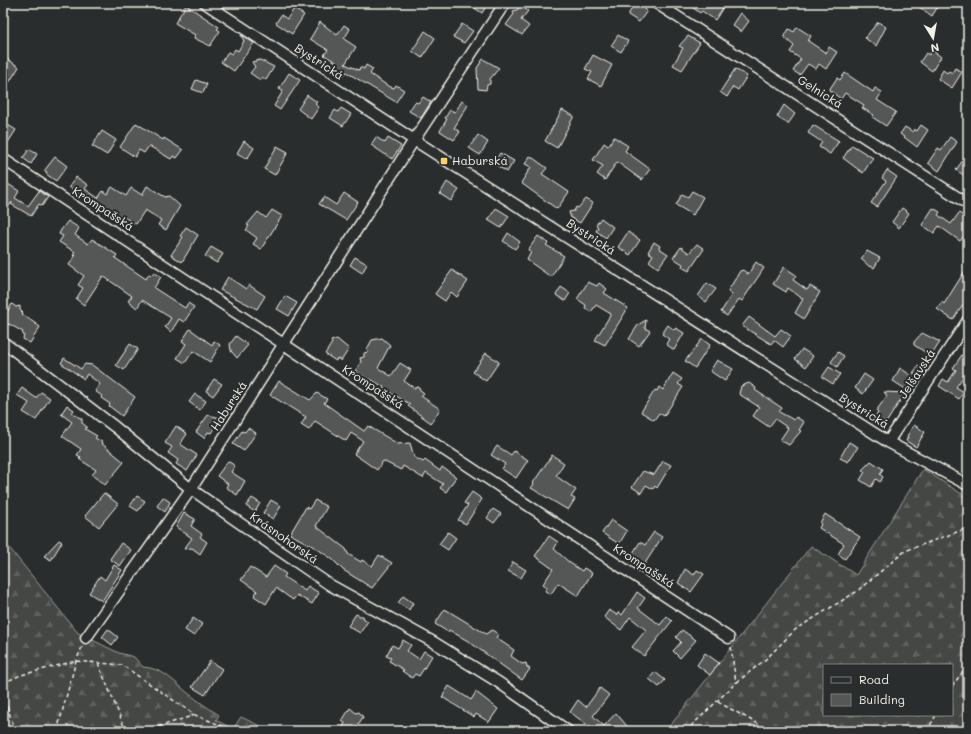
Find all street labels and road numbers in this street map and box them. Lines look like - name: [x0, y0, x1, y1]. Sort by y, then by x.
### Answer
- street label: Bystrická: [292, 39, 347, 83]
- street label: Gelnická: [795, 71, 846, 111]
- street label: Krompašská: [70, 182, 137, 234]
- street label: Bystrická: [564, 214, 619, 258]
- street label: Jelšavská: [894, 345, 938, 401]
- street label: Krompašská: [340, 360, 407, 412]
- street label: Haburská: [206, 378, 250, 433]
- street label: Bystrická: [837, 389, 892, 432]
- street label: Krásnohorská: [247, 508, 322, 567]
- street label: Krompašská: [611, 539, 678, 591]

